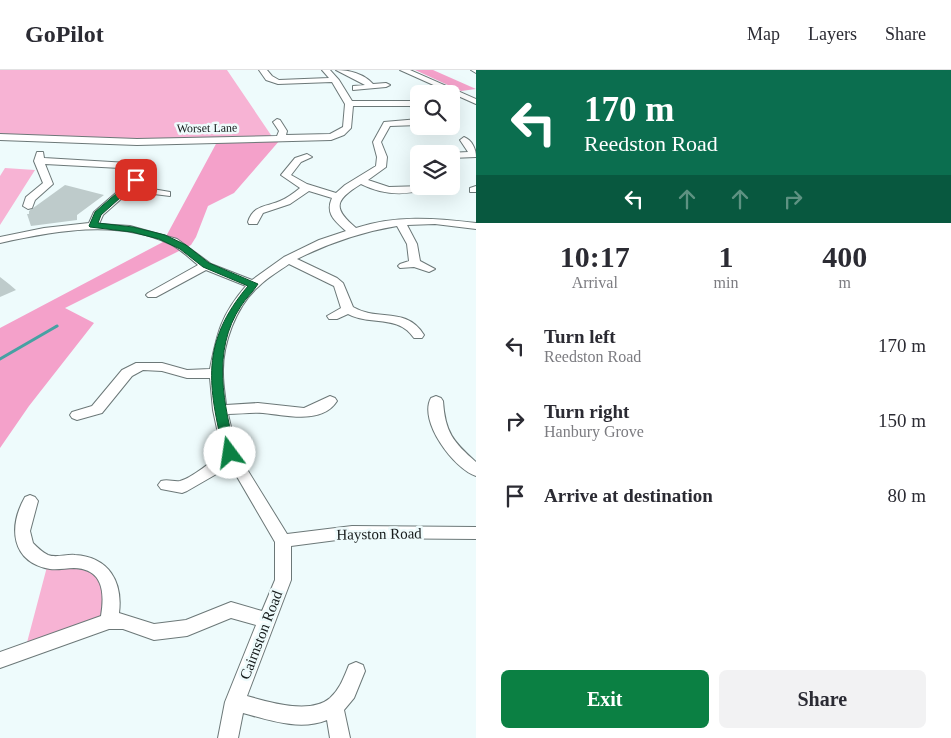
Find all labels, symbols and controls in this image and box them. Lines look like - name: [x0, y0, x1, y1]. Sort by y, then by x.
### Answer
- text: GoPilot: [25, 21, 104, 47]
- text: Map: [747, 24, 780, 44]
- text: Layers: [808, 24, 857, 44]
- text: Share: [885, 24, 926, 44]
- map controls: [410, 85, 460, 195]
- button: search: [410, 85, 460, 135]
- icon: left: [501, 90, 566, 155]
- text: 170 m: [584, 90, 674, 129]
- street label: Worset Lane: [177, 120, 237, 136]
- text: Reedston Road: [584, 131, 718, 156]
- button: layers: [410, 145, 460, 195]
- pin: [115, 159, 157, 201]
- icon: arrive: [122, 166, 150, 194]
- icon: left: [620, 185, 648, 213]
- icon: ahead: [673, 185, 701, 213]
- icon: ahead: [726, 185, 754, 213]
- icon: right: [779, 185, 807, 213]
- text: 10:17: [560, 240, 630, 273]
- text: 1: [718, 240, 733, 273]
- text: 400: [822, 240, 867, 273]
- text: Arrival: [572, 274, 618, 291]
- text: min: [714, 274, 738, 291]
- text: m: [838, 274, 851, 291]
- text: Turn left: [544, 326, 616, 347]
- icon: left: [501, 332, 529, 360]
- text: 170 m: [878, 335, 926, 356]
- text: Reedston Road: [544, 348, 641, 365]
- text: Turn right: [544, 401, 629, 422]
- icon: right: [501, 407, 529, 435]
- text: 150 m: [878, 410, 926, 431]
- text: Hanbury Grove: [544, 423, 644, 440]
- position arrow: [203, 426, 255, 478]
- icon: arrive: [501, 482, 529, 510]
- text: Arrive at destination: [544, 485, 713, 506]
- text: 80 m: [887, 485, 926, 506]
- street label: Hayston Road: [336, 525, 422, 543]
- street label: Cairnston Road: [237, 588, 285, 682]
- button: Exit: [501, 670, 709, 728]
- button: Share: [719, 670, 926, 728]

